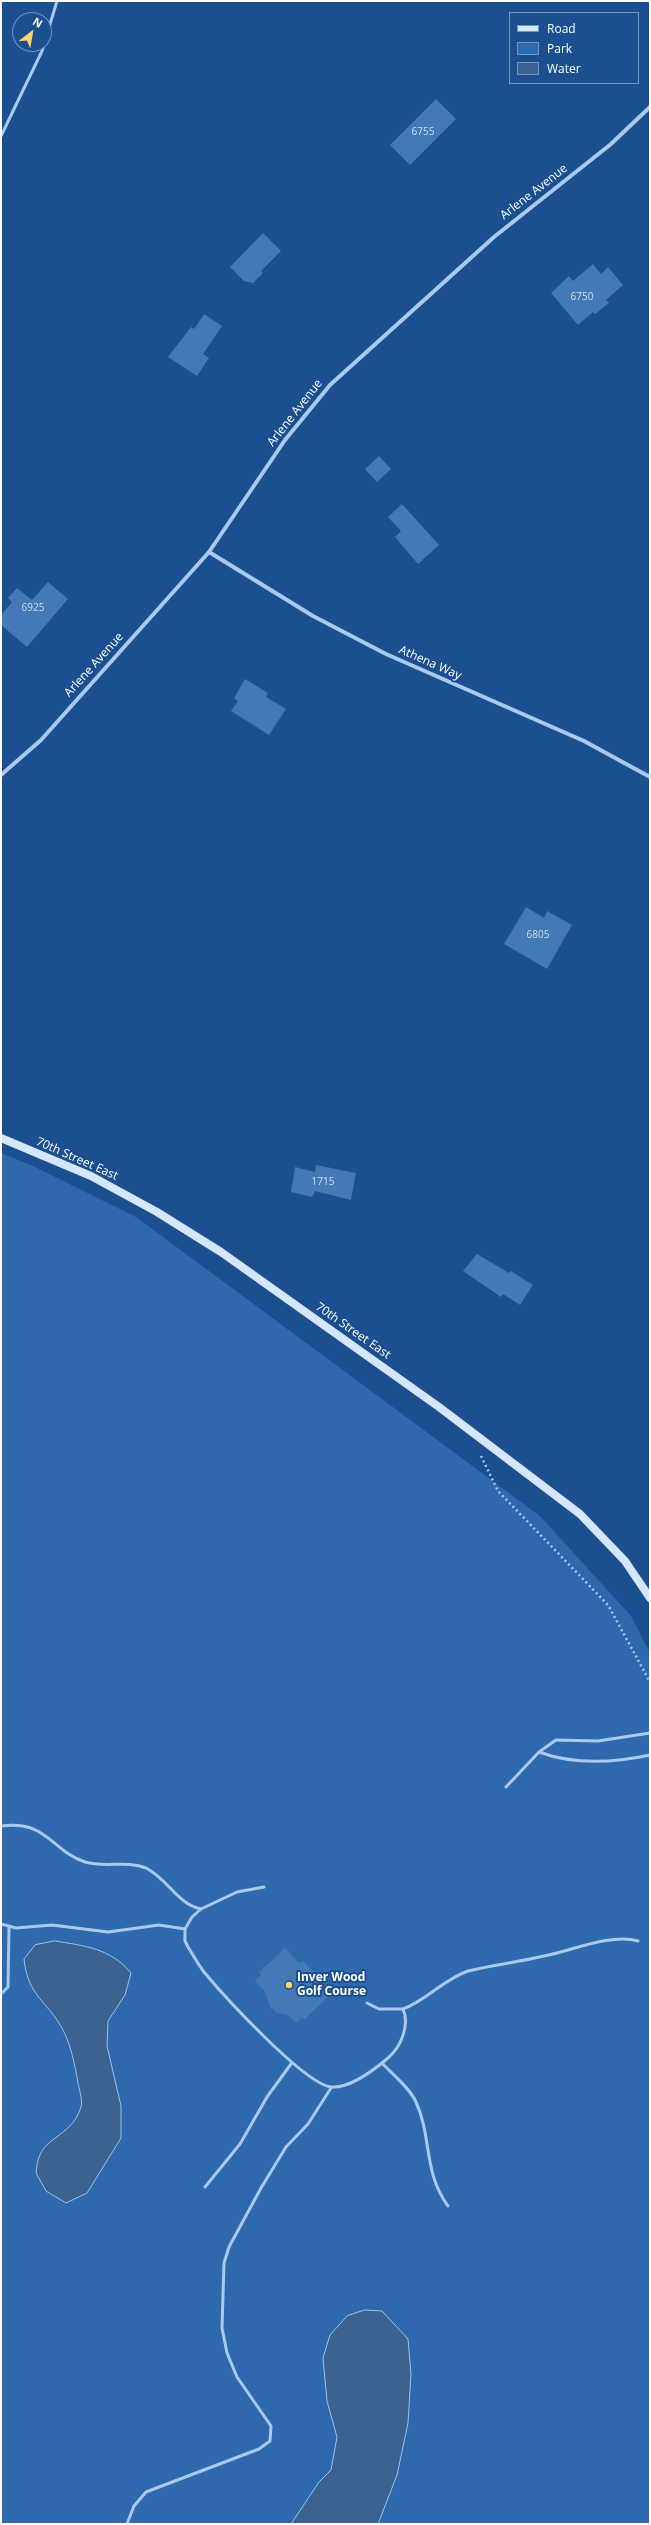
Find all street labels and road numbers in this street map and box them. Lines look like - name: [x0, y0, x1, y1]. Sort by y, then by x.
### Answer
- street label: Arlene Avenue: [498, 161, 570, 223]
- street label: Arlene Avenue: [264, 377, 326, 449]
- street label: Arlene Avenue: [61, 630, 127, 700]
- street label: Athena Way: [397, 643, 463, 683]
- street label: 70th Street East: [34, 1134, 120, 1184]
- street label: 70th Street East: [313, 1300, 393, 1362]

